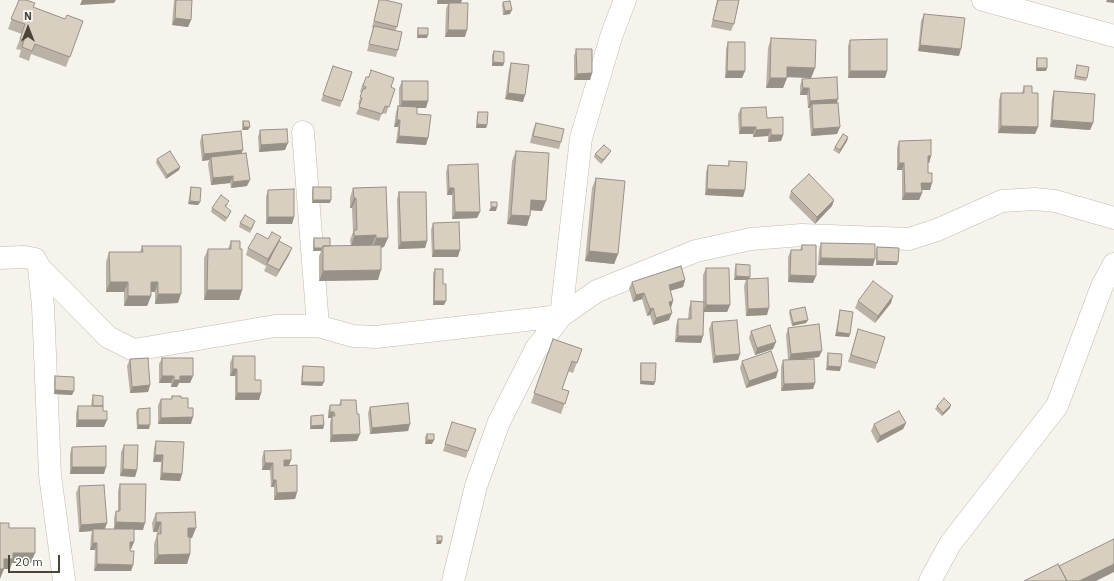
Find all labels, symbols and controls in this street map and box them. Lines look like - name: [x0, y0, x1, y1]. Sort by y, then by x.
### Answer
- north arrow: [8, 8, 48, 48]
- text: N: [24, 9, 32, 23]
- scale bar: [10, 547, 62, 573]
- text: 20 m: [15, 554, 43, 569]

